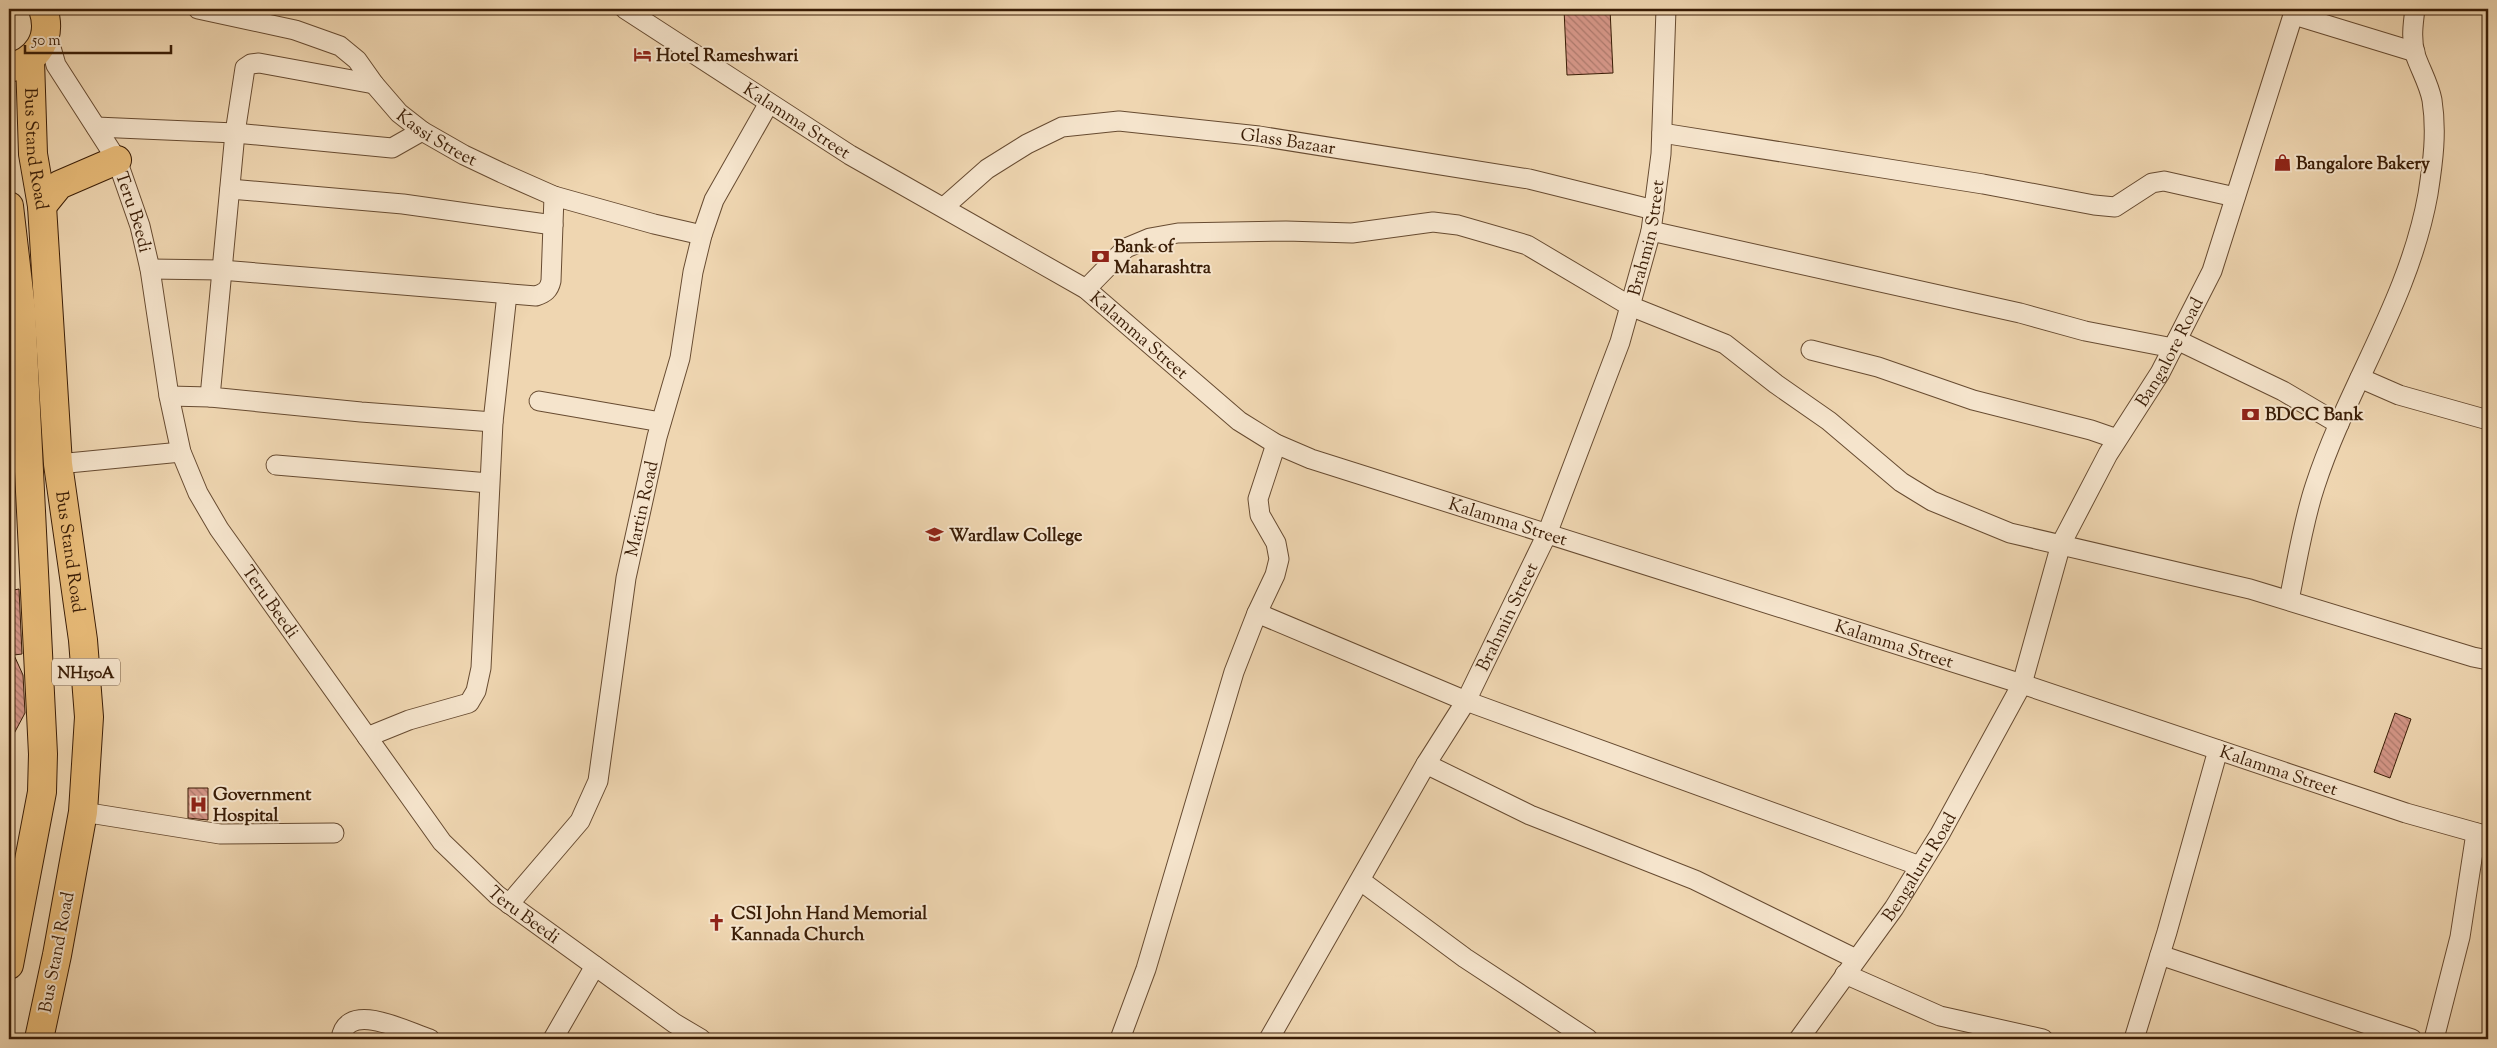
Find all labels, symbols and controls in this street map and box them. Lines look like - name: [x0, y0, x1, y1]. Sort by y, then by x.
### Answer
- scale bar: [25, 22, 171, 54]
- text: 50 m: [31, 31, 61, 52]
- place label: Hotel Rameshwari: [656, 44, 799, 70]
- hotel icon: Hotel Rameshwari: [632, 45, 652, 65]
- street label: Kalamma Street: [737, 78, 855, 167]
- street label: Bus Stand Road: [16, 87, 53, 212]
- street label: Kassi Street: [390, 104, 481, 174]
- street label: Glass Bazaar: [1239, 123, 1337, 163]
- place label: Bangalore Bakery: [2296, 152, 2430, 178]
- shop icon: Bangalore Bakery: [2272, 153, 2292, 173]
- street label: Teru Beedi: [107, 169, 157, 256]
- street label: Brahmin Street: [1623, 179, 1673, 299]
- place label: Bank of Maharashtra: [1114, 235, 1212, 282]
- bank icon: Bank of Maharashtra: [1090, 246, 1110, 266]
- street label: Kalamma Street: [1083, 286, 1193, 387]
- street label: Bangalore Road: [2130, 293, 2211, 413]
- place label: BDCC Bank: [2265, 403, 2364, 429]
- bank icon: BDCC Bank: [2241, 404, 2261, 424]
- street label: Martin Road: [620, 459, 666, 560]
- street label: Bus Stand Road: [47, 489, 90, 615]
- street label: Kalamma Street: [1445, 492, 1570, 554]
- place label: Wardlaw College: [949, 524, 1083, 550]
- school or university icon: Wardlaw College: [925, 525, 945, 545]
- street label: Brahmin Street: [1471, 559, 1546, 676]
- street label: Teru Beedi: [234, 561, 304, 644]
- street label: Kalamma Street: [1831, 614, 1956, 676]
- road number: NH150A: [52, 659, 120, 686]
- street label: Kalamma Street: [2216, 740, 2341, 804]
- place label: Government Hospital: [213, 783, 312, 830]
- hospital icon: Government Hospital: [189, 794, 209, 814]
- street label: Bengaluru Road: [1877, 809, 1964, 928]
- street label: Teru Beedi: [480, 881, 564, 951]
- street label: Bus Stand Road: [33, 890, 82, 1015]
- place label: CSI John Hand Memorial Kannada Church: [731, 902, 928, 949]
- church icon: CSI John Hand Memorial Kannada Church: [707, 913, 727, 933]

